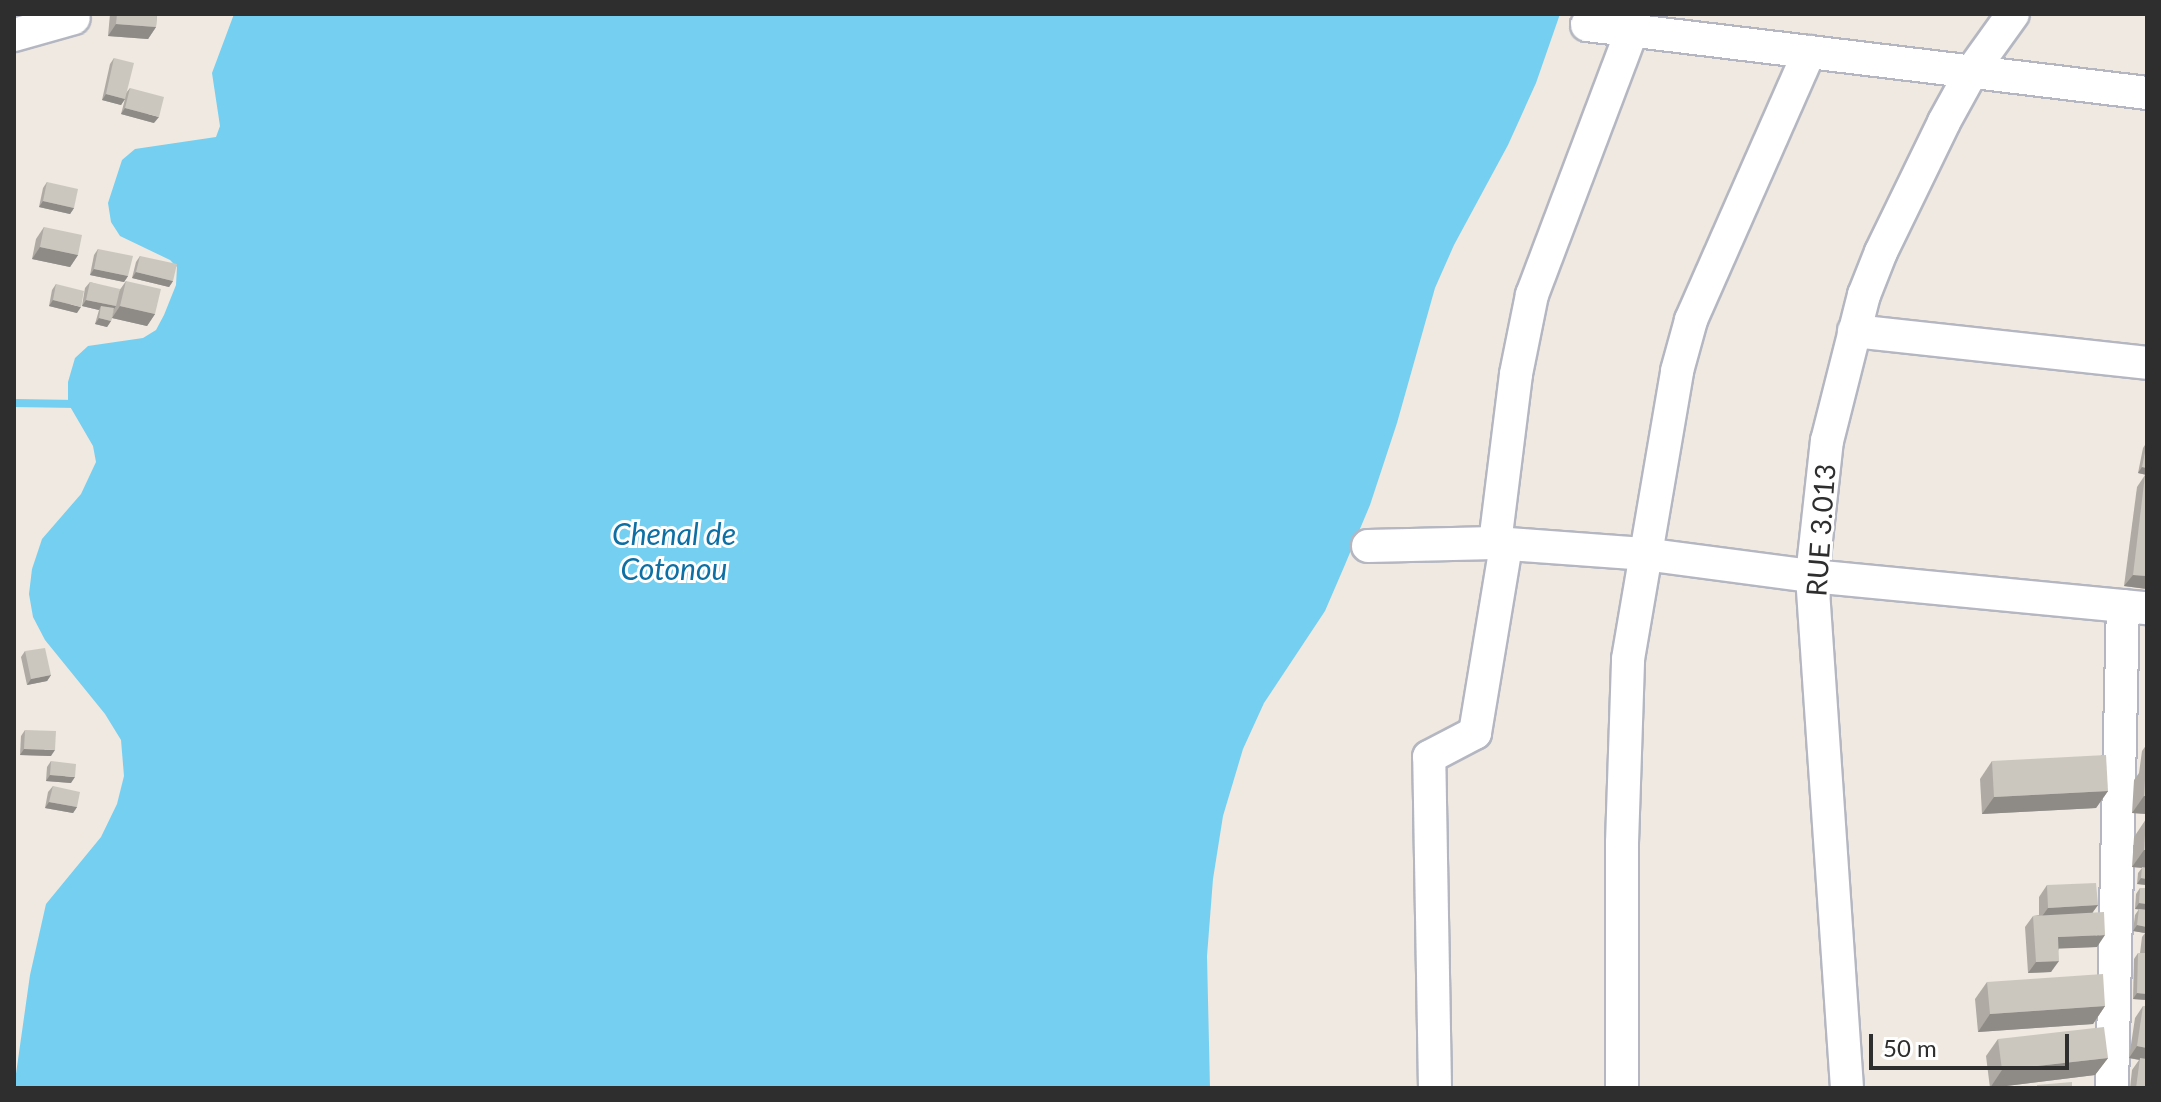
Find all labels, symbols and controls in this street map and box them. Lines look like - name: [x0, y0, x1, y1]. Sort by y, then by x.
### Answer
- street label: RUE 3.013: [1799, 463, 1841, 597]
- water label: Chenal de Cotonou: [612, 515, 736, 586]
- scale bar: [1873, 1018, 2073, 1068]
- text: 50 m: [1883, 1033, 1937, 1062]

